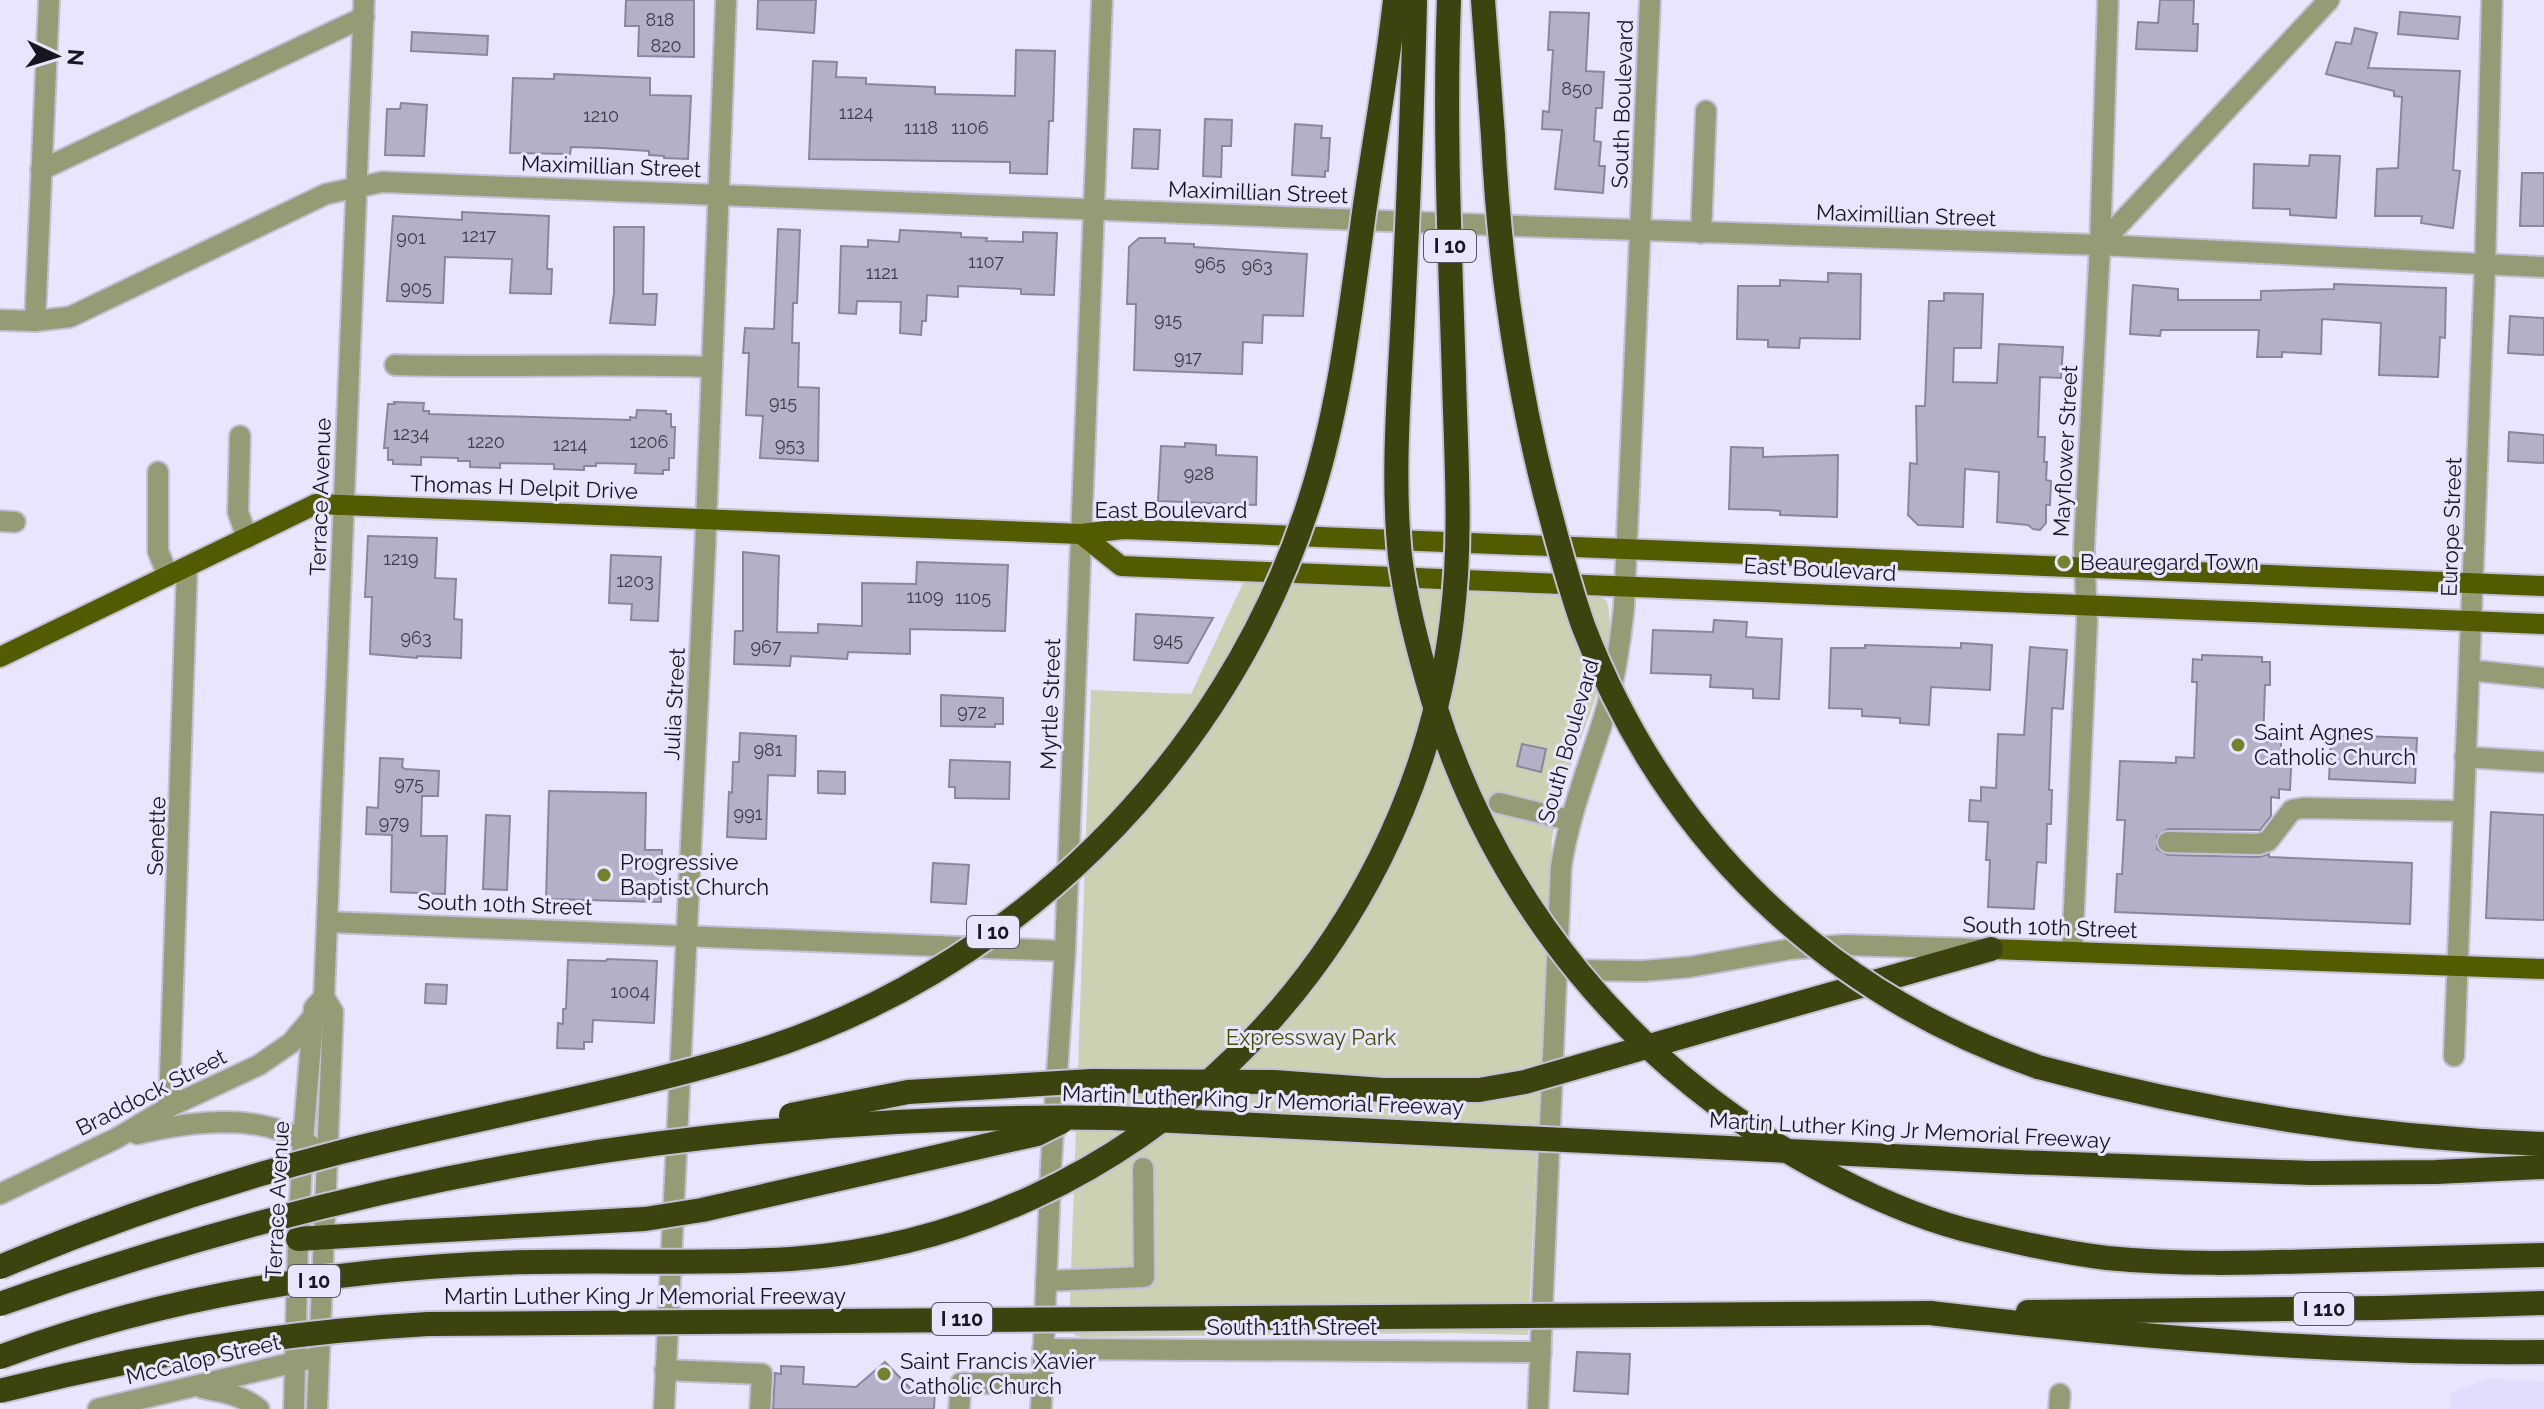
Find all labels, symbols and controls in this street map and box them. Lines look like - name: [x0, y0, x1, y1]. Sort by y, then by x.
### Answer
- house number: 818: [645, 9, 675, 30]
- north arrow: [16, 16, 96, 96]
- street label: South Boulevard: [1606, 19, 1638, 189]
- house number: 820: [650, 35, 682, 56]
- text: N: [62, 48, 90, 67]
- house number: 850: [1561, 78, 1593, 99]
- house number: 1124: [839, 102, 873, 123]
- house number: 1210: [583, 105, 619, 126]
- house number: 1118: [904, 117, 938, 138]
- house number: 1106: [951, 117, 989, 138]
- street label: Maximillian Street: [520, 150, 702, 182]
- street label: Maximillian Street: [1167, 176, 1349, 208]
- street label: Maximillian Street: [1815, 199, 1997, 231]
- house number: 1217: [462, 225, 497, 246]
- house number: 901: [396, 227, 426, 248]
- road number: I 10: [1424, 230, 1476, 262]
- house number: 1107: [968, 251, 1004, 272]
- house number: 965: [1194, 253, 1226, 274]
- house number: 963: [1241, 255, 1273, 276]
- house number: 1121: [866, 262, 899, 283]
- house number: 905: [400, 277, 432, 298]
- house number: 915: [1154, 309, 1182, 330]
- house number: 917: [1174, 347, 1202, 368]
- street label: Mayflower Street: [2048, 364, 2083, 538]
- house number: 915: [769, 392, 797, 413]
- street label: Terrace Avenue: [304, 417, 336, 577]
- house number: 1234: [393, 423, 429, 444]
- house number: 1220: [467, 431, 505, 452]
- house number: 1206: [630, 431, 669, 452]
- house number: 1214: [553, 434, 587, 455]
- house number: 953: [775, 434, 805, 455]
- street label: Europe Street: [2436, 456, 2466, 597]
- house number: 928: [1184, 463, 1214, 484]
- street label: Thomas H Delpit Drive: [410, 470, 639, 504]
- street label: East Boulevard: [1095, 497, 1247, 523]
- house number: 1219: [383, 548, 419, 569]
- place label: Beauregard Town: [2080, 549, 2259, 575]
- street label: East Boulevard: [1743, 552, 1897, 586]
- marker: Beauregard Town: [2055, 553, 2073, 571]
- house number: 1203: [616, 570, 654, 591]
- house number: 1109: [907, 586, 943, 607]
- house number: 1105: [955, 587, 991, 608]
- house number: 963: [400, 627, 432, 648]
- house number: 945: [1153, 629, 1183, 650]
- house number: 967: [750, 636, 782, 657]
- street label: Myrtle Street: [1035, 637, 1065, 770]
- street label: Julia Street: [658, 646, 690, 761]
- street label: South Boulevard: [1532, 656, 1604, 826]
- house number: 972: [957, 701, 987, 722]
- place label: Saint Agnes Catholic Church: [2254, 719, 2416, 770]
- marker: Saint Agnes Catholic Church: [2229, 736, 2247, 754]
- house number: 981: [754, 739, 783, 760]
- house number: 975: [394, 773, 424, 794]
- street label: Senette: [142, 796, 170, 876]
- house number: 991: [734, 803, 763, 824]
- house number: 979: [379, 812, 409, 833]
- place label: Progressive Baptist Church: [620, 849, 769, 900]
- marker: Progressive Baptist Church: [595, 866, 613, 884]
- street label: South 10th Street: [417, 888, 594, 920]
- street label: South 10th Street: [1962, 911, 2139, 943]
- road number: I 10: [967, 916, 1019, 948]
- house number: 1004: [610, 981, 650, 1002]
- park label: Expressway Park: [1226, 1024, 1397, 1050]
- street label: Braddock Street: [72, 1043, 231, 1141]
- street label: Martin Luther King Jr Memorial Freeway: [1062, 1080, 1464, 1120]
- street label: Martin Luther King Jr Memorial Freeway: [1709, 1106, 2111, 1154]
- street label: Terrace Avenue: [260, 1120, 294, 1280]
- road number: I 10: [288, 1265, 340, 1297]
- street label: Martin Luther King Jr Memorial Freeway: [444, 1283, 846, 1309]
- road number: I 110: [2294, 1293, 2354, 1325]
- road number: I 110: [932, 1303, 992, 1335]
- street label: South 11th Street: [1207, 1314, 1378, 1340]
- street label: McCalop Street: [123, 1328, 283, 1389]
- place label: Saint Francis Xavier Catholic Church: [900, 1348, 1096, 1399]
- marker: Saint Francis Xavier Catholic Church: [875, 1365, 893, 1383]

